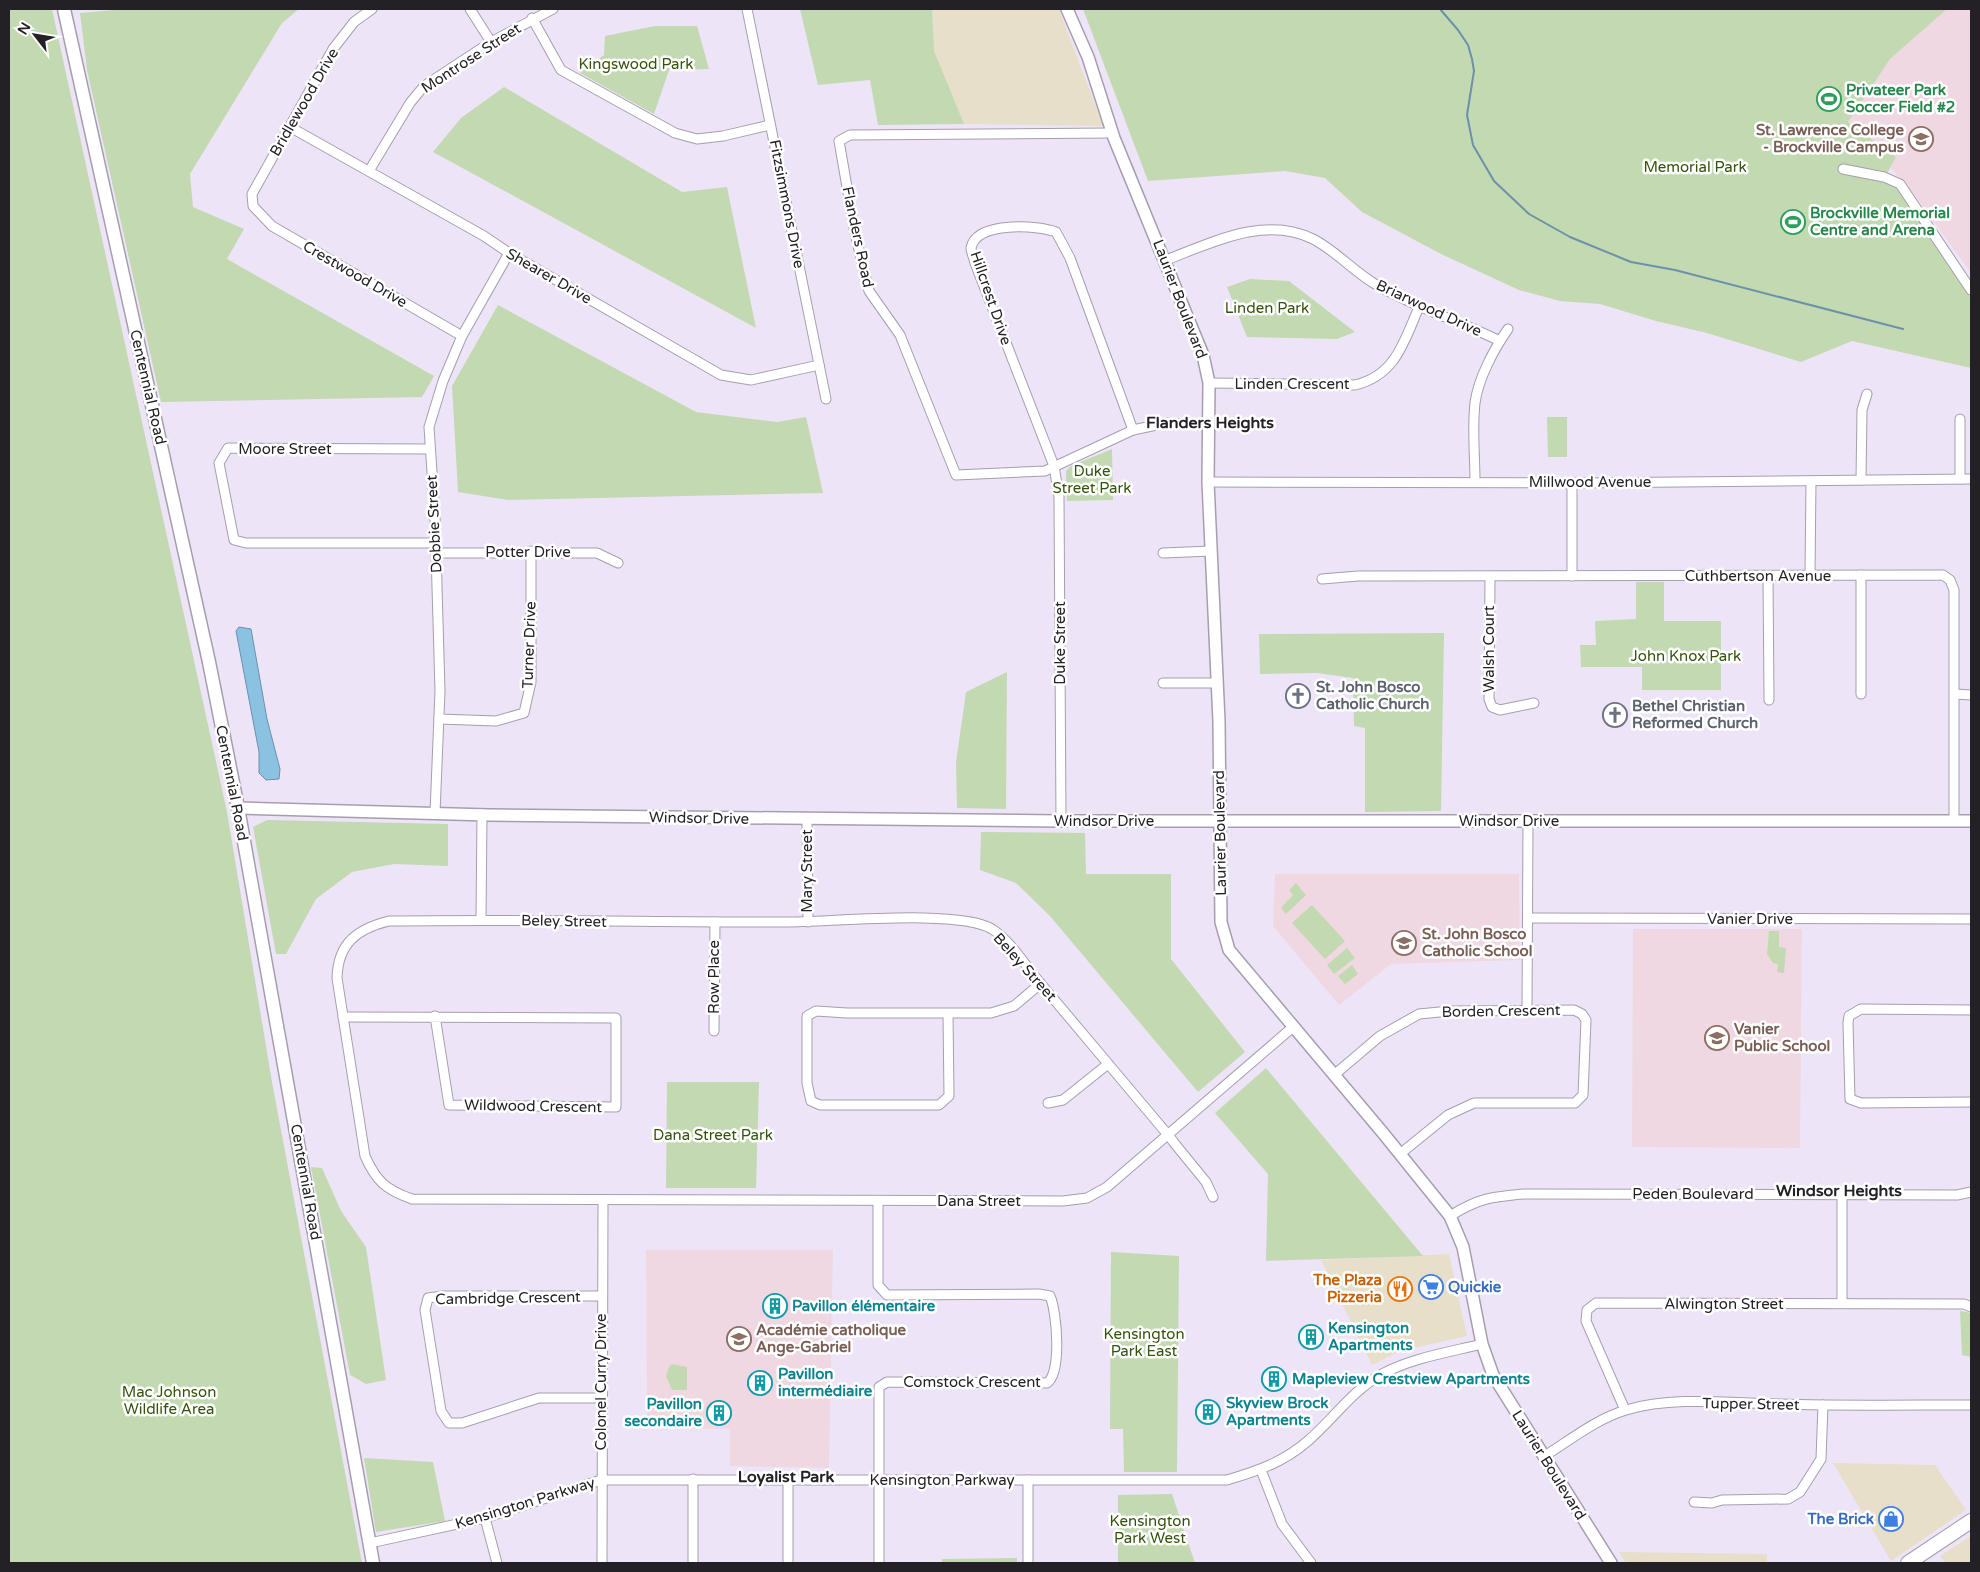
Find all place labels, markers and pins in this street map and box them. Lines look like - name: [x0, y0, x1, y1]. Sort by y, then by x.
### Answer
- place label: Privateer Park Soccer Field #2: [1846, 81, 1955, 116]
- sports icon: Privateer Park Soccer Field #2: [1816, 86, 1842, 112]
- place label: St. Lawrence College - Brockville Campus: [1756, 121, 1905, 157]
- school or university icon: St. Lawrence College - Brockville Campus: [1908, 126, 1934, 152]
- place label: Brockville Memorial Centre and Arena: [1810, 204, 1950, 239]
- sports icon: Brockville Memorial Centre and Arena: [1780, 209, 1806, 235]
- place label: St. John Bosco Catholic Church: [1316, 678, 1429, 713]
- church icon: St. John Bosco Catholic Church: [1285, 683, 1311, 709]
- place label: Bethel Christian Reformed Church: [1632, 697, 1758, 732]
- church icon: Bethel Christian Reformed Church: [1602, 702, 1628, 728]
- place label: St. John Bosco Catholic School: [1422, 925, 1532, 960]
- school or university icon: St. John Bosco Catholic School: [1391, 930, 1417, 956]
- place label: Vanier Public School: [1734, 1020, 1830, 1055]
- school or university icon: Vanier Public School: [1704, 1025, 1730, 1051]
- place label: The Plaza Pizzeria: [1312, 1271, 1382, 1306]
- supermarket icon: Quickie: [1418, 1274, 1444, 1300]
- restaurant icon: The Plaza Pizzeria: [1387, 1276, 1413, 1302]
- place label: Quickie: [1448, 1278, 1502, 1296]
- building icon: Pavillon élémentaire: [762, 1293, 788, 1319]
- place label: Pavillon élémentaire: [792, 1297, 936, 1315]
- place label: Kensington Apartments: [1328, 1319, 1413, 1355]
- place label: Académie catholique Ange-Gabriel: [756, 1321, 907, 1357]
- building icon: Kensington Apartments: [1298, 1324, 1324, 1350]
- school or university icon: Académie catholique Ange-Gabriel: [726, 1326, 752, 1352]
- place label: Pavillon intermédiaire: [778, 1365, 873, 1400]
- building icon: Mapleview Crestview Apartments: [1261, 1366, 1287, 1392]
- building icon: Pavillon intermédiaire: [747, 1370, 773, 1396]
- place label: Mapleview Crestview Apartments: [1292, 1370, 1530, 1389]
- place label: Skyview Brock Apartments: [1226, 1394, 1328, 1430]
- place label: Pavillon secondaire: [624, 1395, 702, 1430]
- building icon: Skyview Brock Apartments: [1195, 1399, 1221, 1425]
- building icon: Pavillon secondaire: [706, 1400, 732, 1426]
- shop icon: The Brick: [1878, 1506, 1904, 1532]
- place label: The Brick: [1806, 1510, 1874, 1528]

